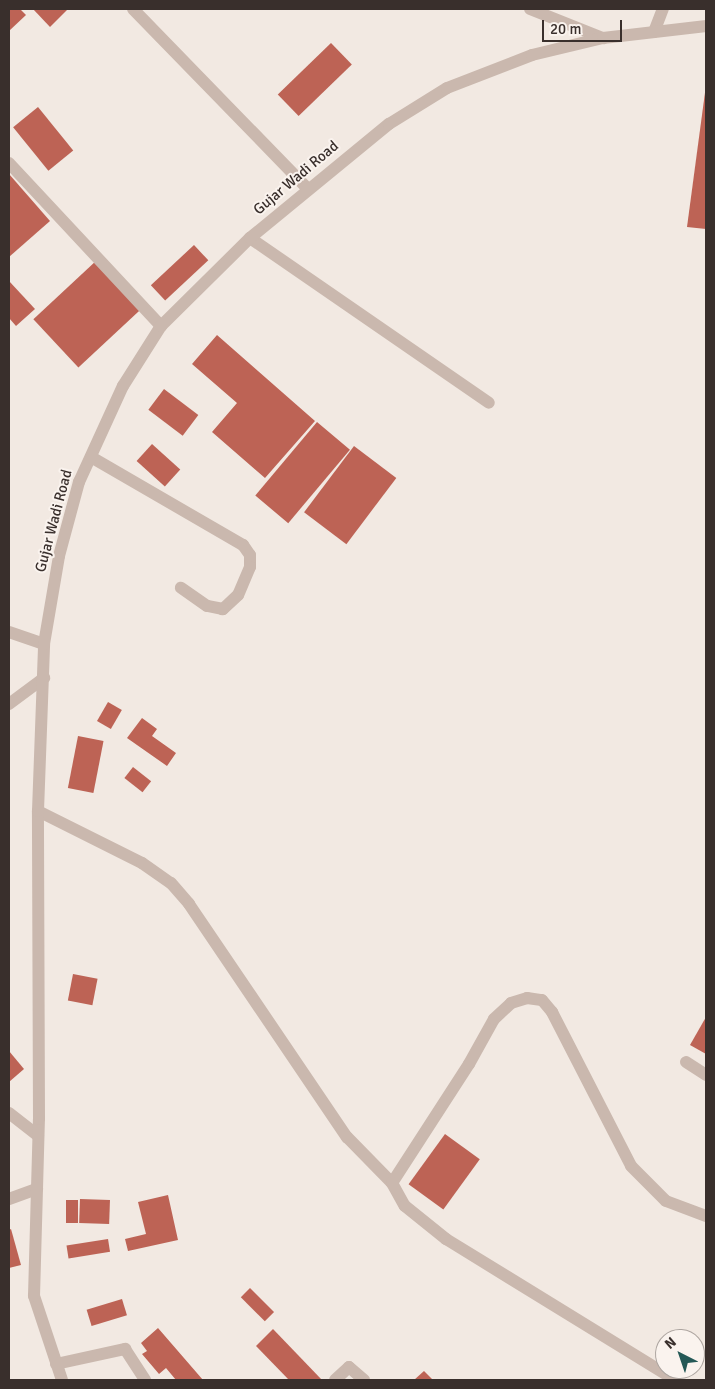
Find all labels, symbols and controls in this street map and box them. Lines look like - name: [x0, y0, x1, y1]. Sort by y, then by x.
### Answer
- scale bar: [545, 10, 625, 42]
- text: 20 m: [550, 20, 581, 38]
- street label: Gujar Wadi Road: [250, 137, 342, 219]
- street label: Gujar Wadi Road: [32, 468, 76, 574]
- north arrow: [655, 1329, 705, 1379]
- text: N: [661, 1333, 680, 1353]

